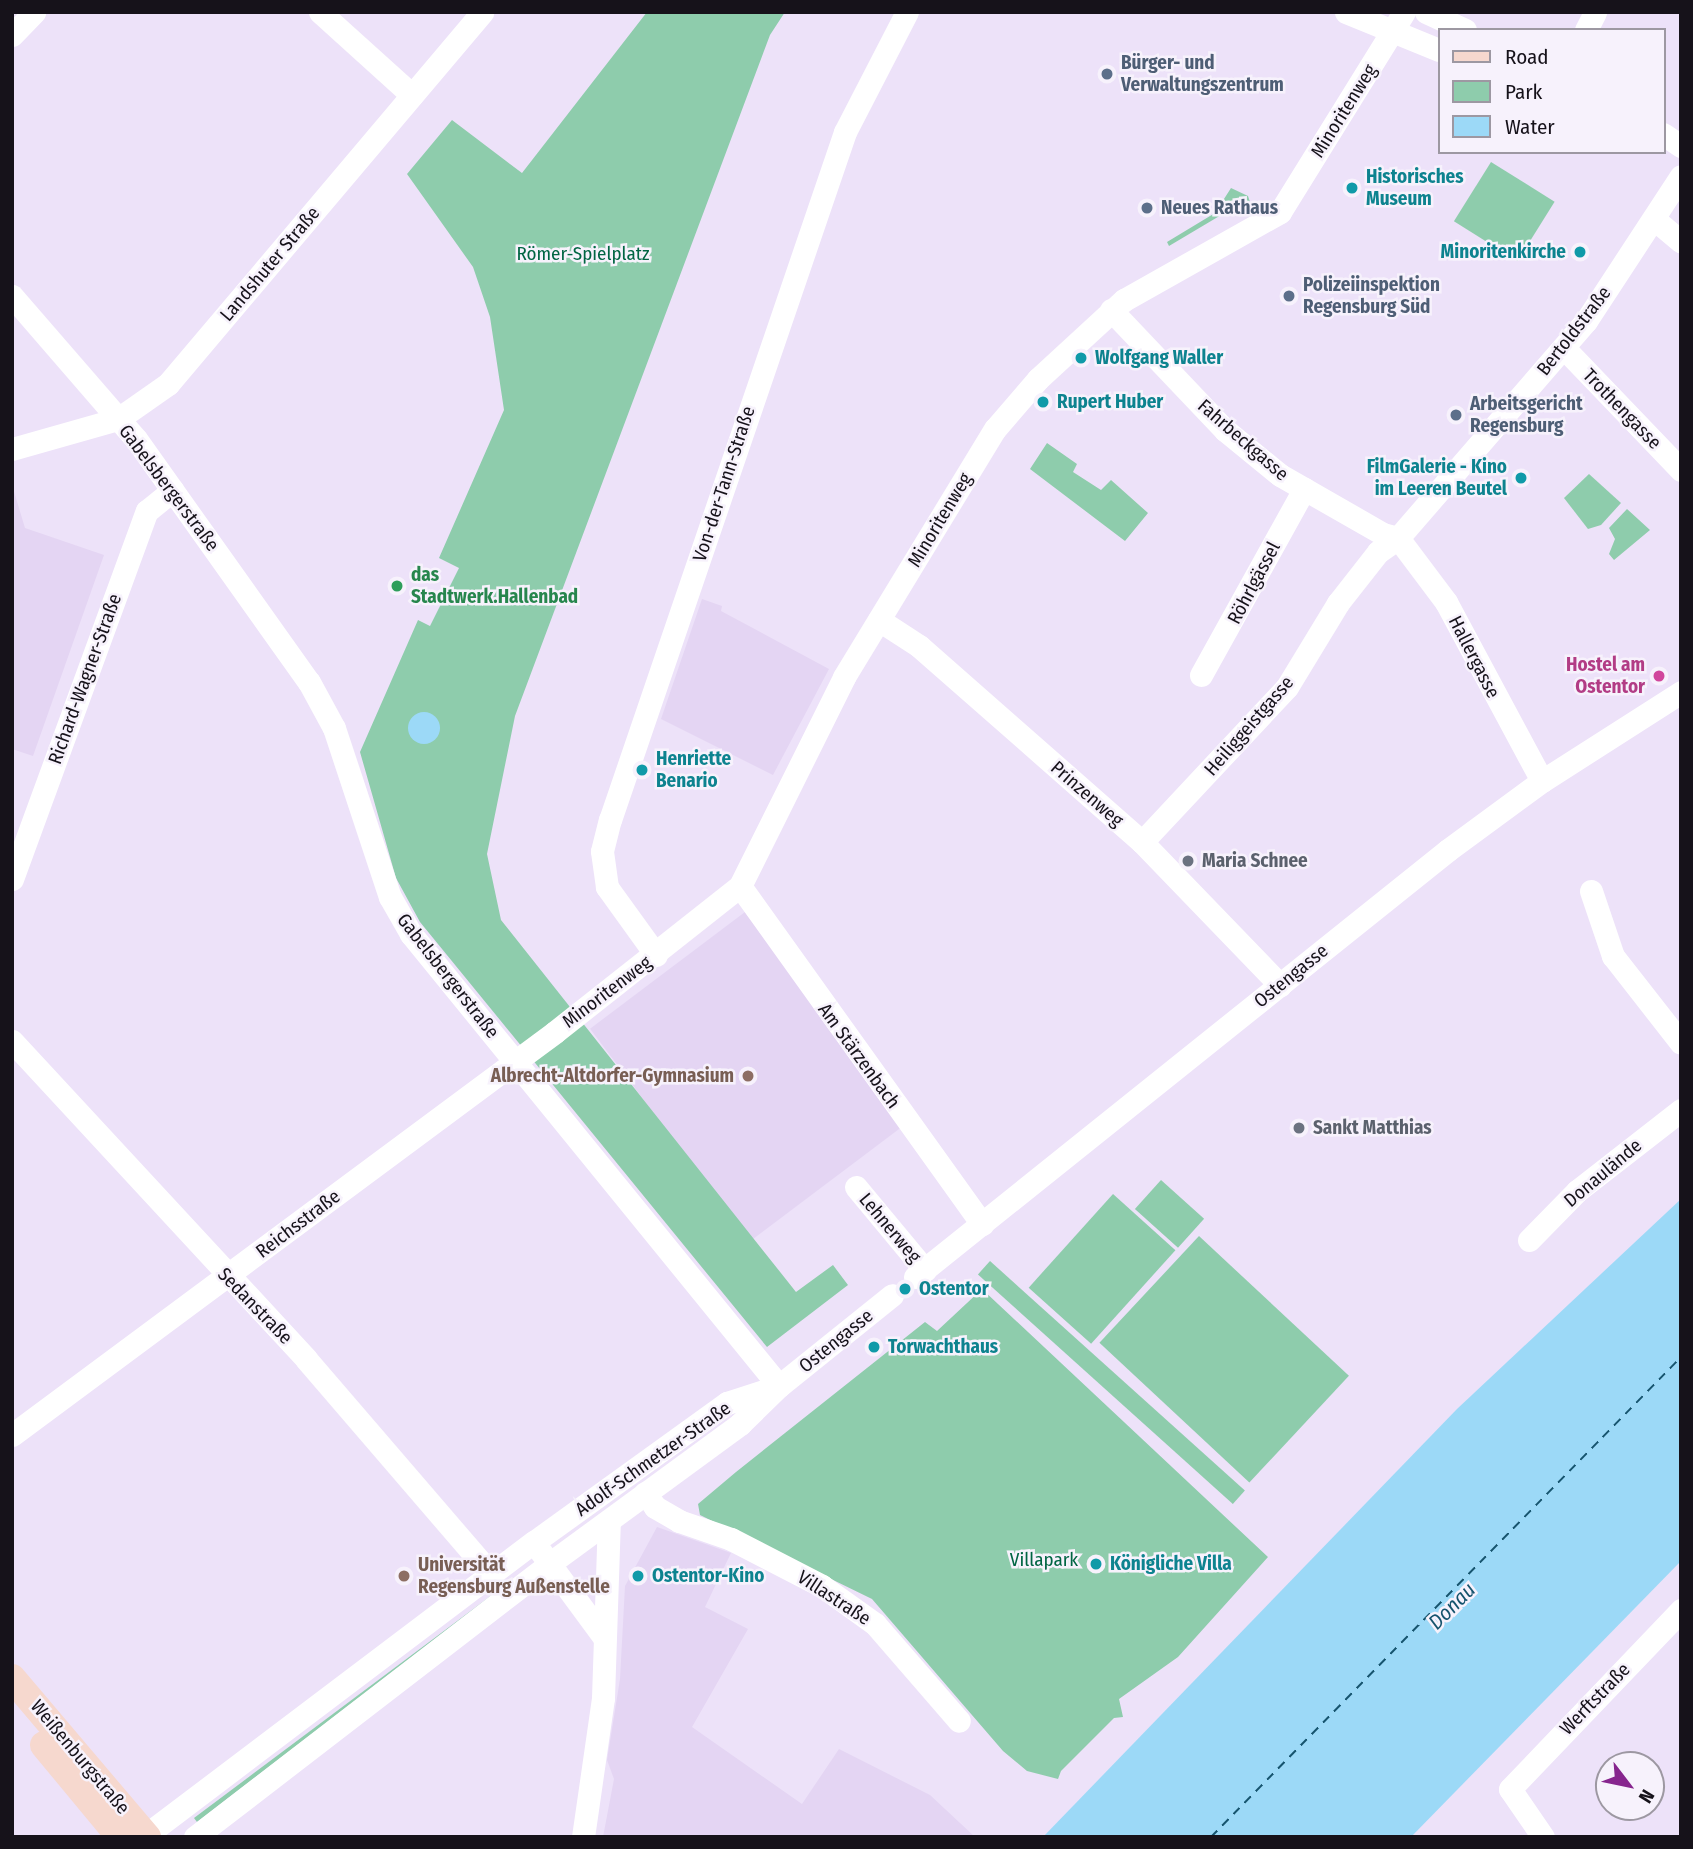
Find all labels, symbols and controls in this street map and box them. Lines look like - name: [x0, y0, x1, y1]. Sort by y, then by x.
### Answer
- legend: [1438, 28, 1665, 154]
- text: Road: [1505, 44, 1549, 70]
- place label: Bürger- und Verwaltungszentrum: [1121, 52, 1284, 96]
- street label: Minoritenweg: [1306, 60, 1382, 162]
- marker: Bürger- und Verwaltungszentrum: [1099, 66, 1115, 82]
- text: Park: [1505, 79, 1542, 105]
- text: Water: [1505, 114, 1555, 140]
- place label: Historisches Museum: [1366, 166, 1464, 210]
- marker: Historisches Museum: [1344, 180, 1360, 196]
- place label: Neues Rathaus: [1161, 197, 1278, 219]
- marker: Neues Rathaus: [1139, 200, 1155, 216]
- street label: Landshuter Straße: [215, 202, 325, 326]
- place label: Minoritenkirche: [1441, 241, 1566, 263]
- park label: Römer-Spielplatz: [516, 243, 650, 265]
- marker: Minoritenkirche: [1572, 244, 1588, 260]
- place label: Polizeiinspektion Regensburg Süd: [1303, 274, 1440, 318]
- street label: Bertoldstraße: [1532, 282, 1616, 380]
- marker: Polizeiinspektion Regensburg Süd: [1281, 288, 1297, 304]
- place label: Wolfgang Waller: [1095, 347, 1223, 369]
- marker: Wolfgang Waller: [1073, 350, 1089, 366]
- street label: Trothengasse: [1578, 364, 1666, 454]
- place label: Rupert Huber: [1057, 391, 1163, 413]
- place label: Arbeitsgericht Regensburg: [1470, 393, 1583, 437]
- marker: Rupert Huber: [1035, 394, 1051, 410]
- street label: Fahrbeckgasse: [1193, 394, 1293, 486]
- street label: Von-der-Tann-Straße: [688, 404, 760, 564]
- marker: Arbeitsgericht Regensburg: [1448, 407, 1464, 423]
- street label: Gabelsbergerstraße: [114, 420, 224, 556]
- place label: FilmGalerie - Kino im Leeren Beutel: [1367, 456, 1507, 500]
- street label: Minoritenweg: [903, 469, 977, 571]
- marker: FilmGalerie - Kino im Leeren Beutel: [1513, 470, 1529, 486]
- street label: Röhrlgässel: [1223, 538, 1285, 628]
- place label: das Stadtwerk.Hallenbad: [411, 564, 578, 608]
- marker: das Stadtwerk.Hallenbad: [389, 578, 405, 594]
- street label: Richard-Wagner-Straße: [44, 591, 126, 767]
- street label: Hallergasse: [1444, 612, 1504, 702]
- place label: Hostel am Ostentor: [1566, 654, 1645, 698]
- marker: Hostel am Ostentor: [1651, 668, 1667, 684]
- street label: Heiliggeistgasse: [1200, 672, 1298, 780]
- place label: Henriette Benario: [656, 748, 731, 792]
- street label: Prinzenweg: [1046, 756, 1128, 832]
- marker: Henriette Benario: [634, 762, 650, 778]
- place label: Maria Schnee: [1202, 850, 1308, 872]
- marker: Maria Schnee: [1180, 853, 1196, 869]
- street label: Gabelsbergerstraße: [392, 909, 504, 1043]
- street label: Ostengasse: [1249, 939, 1333, 1013]
- street label: Minoritenweg: [558, 951, 656, 1033]
- street label: Am Stärzenbach: [813, 999, 905, 1113]
- place label: Albrecht-Altdorfer-Gymnasium: [491, 1065, 734, 1087]
- marker: Albrecht-Altdorfer-Gymnasium: [740, 1068, 756, 1084]
- place label: Sankt Matthias: [1313, 1117, 1432, 1139]
- marker: Sankt Matthias: [1291, 1120, 1307, 1136]
- street label: Donaulände: [1560, 1134, 1646, 1212]
- street label: Reichsstraße: [251, 1185, 345, 1263]
- street label: Lehnerweg: [854, 1188, 926, 1268]
- street label: Sedanstraße: [213, 1263, 297, 1349]
- place label: Ostentor: [919, 1278, 989, 1300]
- marker: Ostentor: [897, 1281, 913, 1297]
- street label: Ostengasse: [794, 1304, 878, 1378]
- place label: Torwachthaus: [888, 1336, 998, 1358]
- marker: Torwachthaus: [866, 1339, 882, 1355]
- street label: Adolf-Schmetzer-Straße: [571, 1397, 735, 1521]
- park label: Villapark: [1010, 1549, 1078, 1571]
- place label: Königliche Villa: [1110, 1553, 1232, 1575]
- place label: Universität Regensburg Außenstelle: [418, 1554, 610, 1598]
- marker: Königliche Villa: [1088, 1556, 1104, 1572]
- place label: Ostentor-Kino: [652, 1565, 764, 1587]
- street label: Villastraße: [793, 1566, 875, 1630]
- marker: Universität Regensburg Außenstelle: [396, 1568, 412, 1584]
- marker: Ostentor-Kino: [630, 1568, 646, 1584]
- water label: Donau: [1423, 1577, 1481, 1635]
- street label: Werftstraße: [1555, 1658, 1635, 1740]
- street label: Weißenburgstraße: [26, 1695, 134, 1819]
- north arrow: [1595, 1751, 1665, 1821]
- text: N: [1634, 1785, 1659, 1807]

